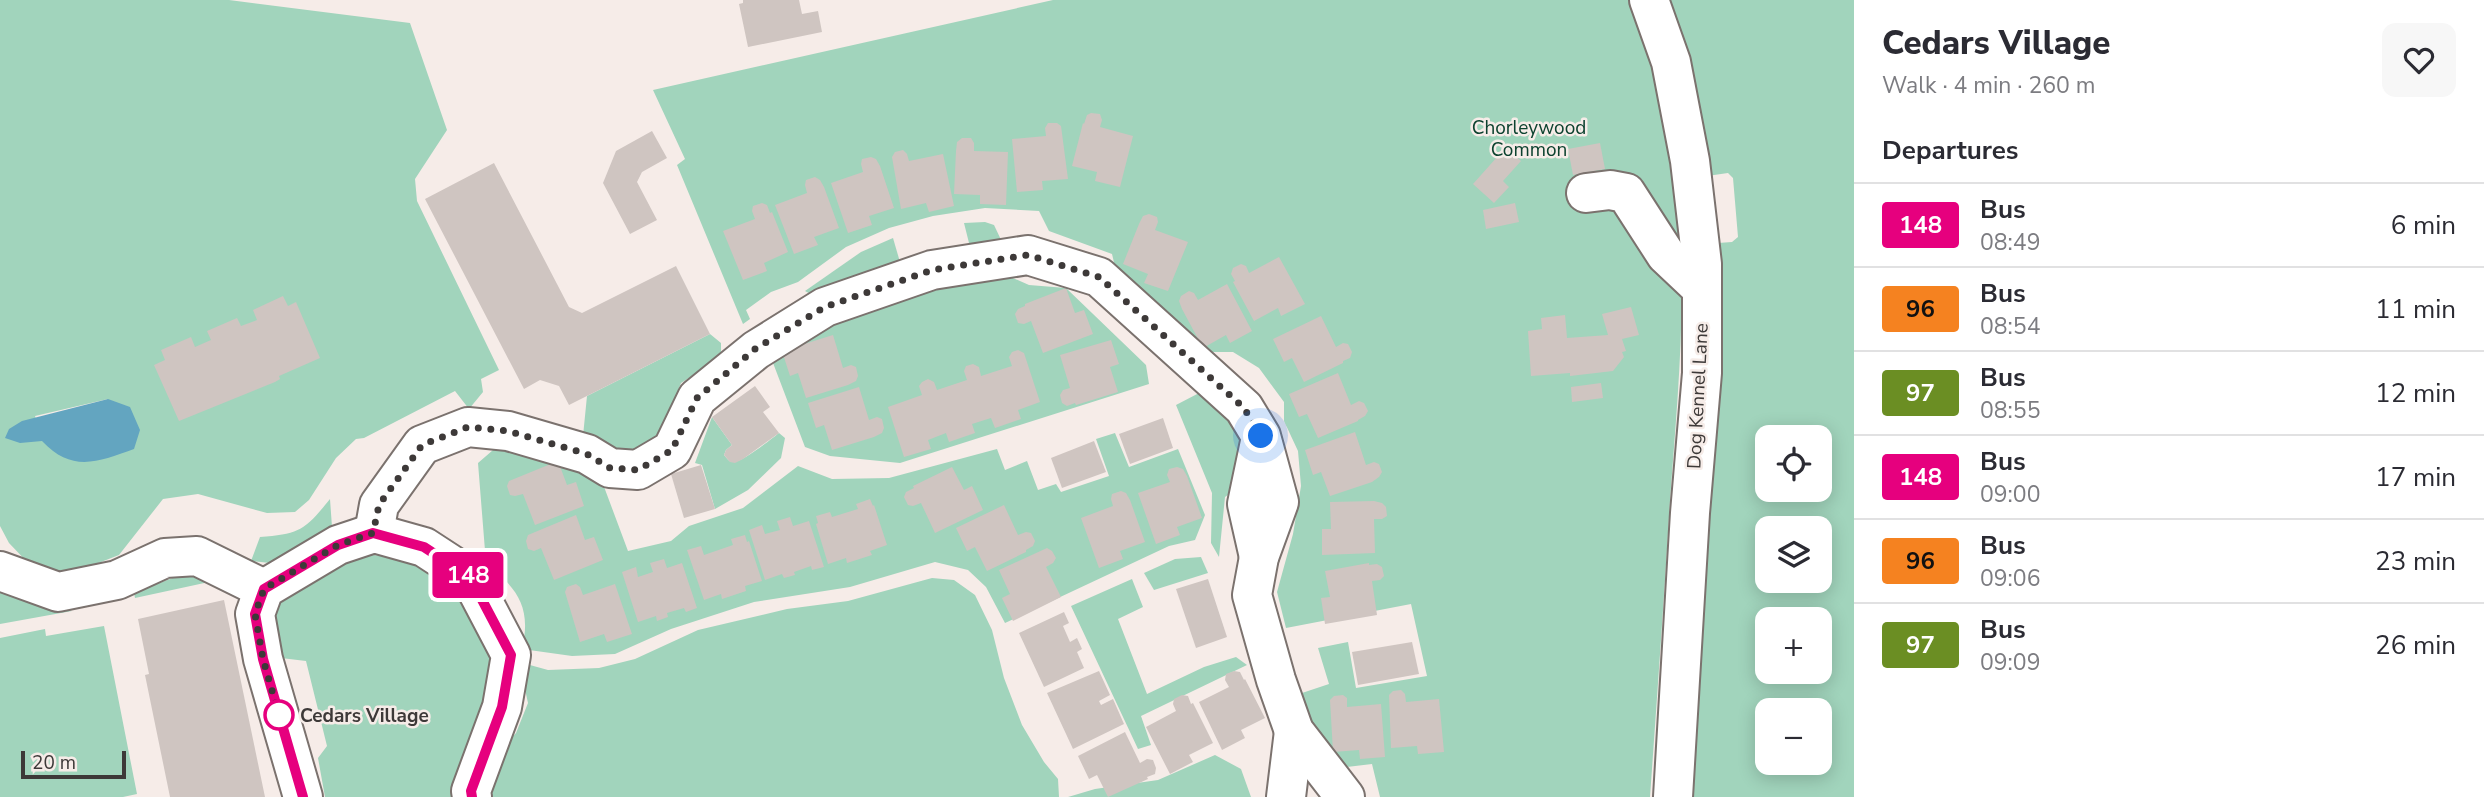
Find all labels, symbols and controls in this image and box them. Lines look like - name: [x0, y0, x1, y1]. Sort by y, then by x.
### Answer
- text: Cedars Village: [1882, 21, 2110, 66]
- button: heart: [2382, 23, 2456, 97]
- text: Walk · 4 min · 260 m: [1882, 70, 2095, 101]
- park label: Chorleywood Common: [1472, 115, 1586, 163]
- text: Departures: [1882, 133, 2018, 168]
- text: Bus: [1980, 192, 2026, 227]
- text: 6 min: [2391, 208, 2456, 243]
- text: 148: [1899, 209, 1942, 241]
- text: 08:49: [1980, 227, 2040, 258]
- text: Bus: [1980, 276, 2026, 311]
- text: 11 min: [2375, 292, 2456, 327]
- text: 96: [1906, 293, 1935, 325]
- text: 08:54: [1980, 311, 2040, 342]
- street label: Dog Kennel Lane: [1681, 323, 1715, 470]
- text: Bus: [1980, 360, 2026, 395]
- text: 12 min: [2375, 376, 2456, 411]
- text: 97: [1906, 377, 1935, 409]
- text: 08:55: [1980, 395, 2040, 426]
- your location: [1243, 418, 1278, 453]
- map controls: [1755, 425, 1832, 775]
- button: locate: [1755, 425, 1832, 502]
- text: Bus: [1980, 444, 2026, 479]
- text: 17 min: [2375, 460, 2456, 495]
- text: 148: [1899, 461, 1942, 493]
- text: 09:00: [1980, 479, 2040, 510]
- button: layers: [1755, 516, 1832, 593]
- text: Bus: [1980, 528, 2026, 563]
- text: 23 min: [2375, 544, 2456, 579]
- text: 96: [1906, 545, 1935, 577]
- line badge: 148: [428, 552, 508, 598]
- text: 148: [446, 559, 490, 591]
- text: 09:06: [1980, 563, 2040, 594]
- button: +: [1755, 607, 1832, 684]
- text: Bus: [1980, 612, 2026, 647]
- text: 26 min: [2375, 628, 2456, 663]
- text: 97: [1906, 629, 1935, 661]
- text: 09:09: [1980, 647, 2040, 678]
- button: −: [1755, 698, 1832, 775]
- marker: Cedars Village: [264, 700, 294, 730]
- place label: Cedars Village: [300, 703, 429, 729]
- scale bar: [21, 748, 126, 780]
- text: 20 m: [32, 750, 76, 776]

